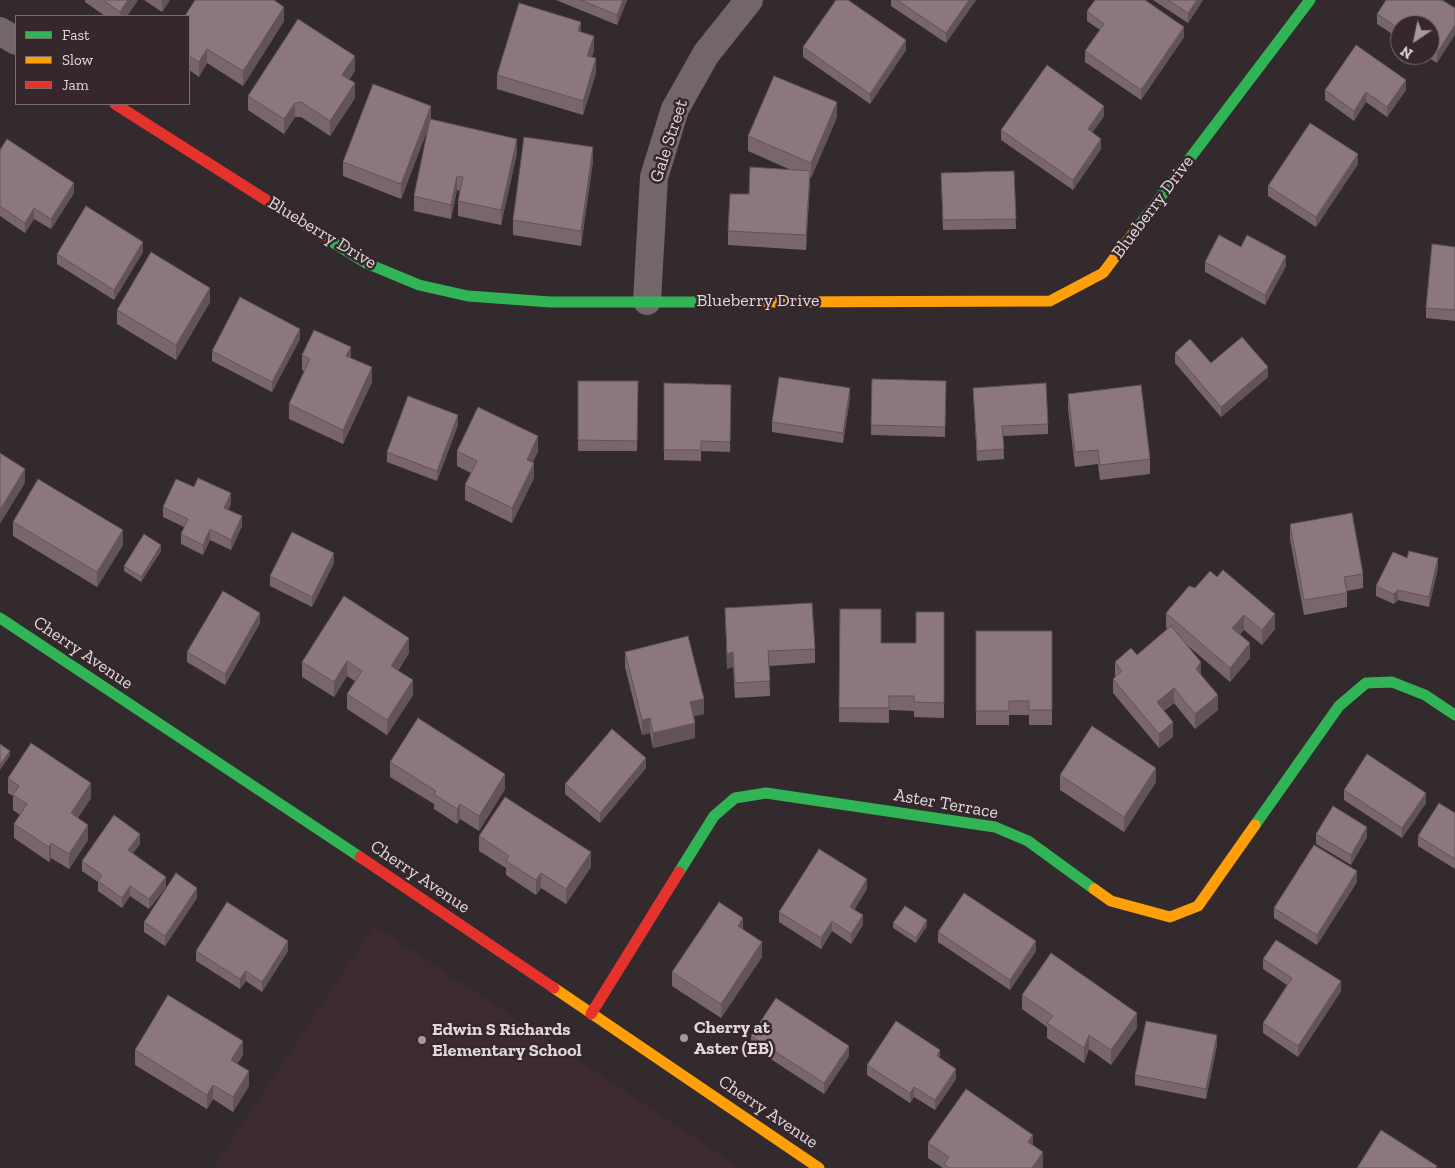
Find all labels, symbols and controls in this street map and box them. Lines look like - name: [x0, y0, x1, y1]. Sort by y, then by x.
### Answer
- legend: [15, 15, 190, 105]
- north arrow: [1390, 15, 1440, 65]
- text: Fast: [62, 26, 90, 44]
- text: N: [1398, 42, 1416, 62]
- text: Slow: [62, 51, 93, 69]
- text: Jam: [62, 76, 89, 94]
- street label: Gale Street: [645, 97, 693, 185]
- street label: Blueberry Drive: [1107, 151, 1199, 263]
- street label: Blueberry Drive: [264, 192, 380, 274]
- street label: Blueberry Drive: [697, 290, 819, 312]
- street label: Cherry Avenue: [29, 612, 137, 694]
- street label: Aster Terrace: [892, 784, 1000, 824]
- street label: Cherry Avenue: [366, 836, 474, 918]
- place label: Cherry at Aster (EB): [694, 1017, 774, 1060]
- place label: Edwin S Richards Elementary School: [432, 1019, 582, 1062]
- marker: Cherry at Aster (EB): [678, 1032, 690, 1044]
- marker: Edwin S Richards Elementary School: [416, 1034, 428, 1046]
- street label: Cherry Avenue: [714, 1071, 822, 1153]

